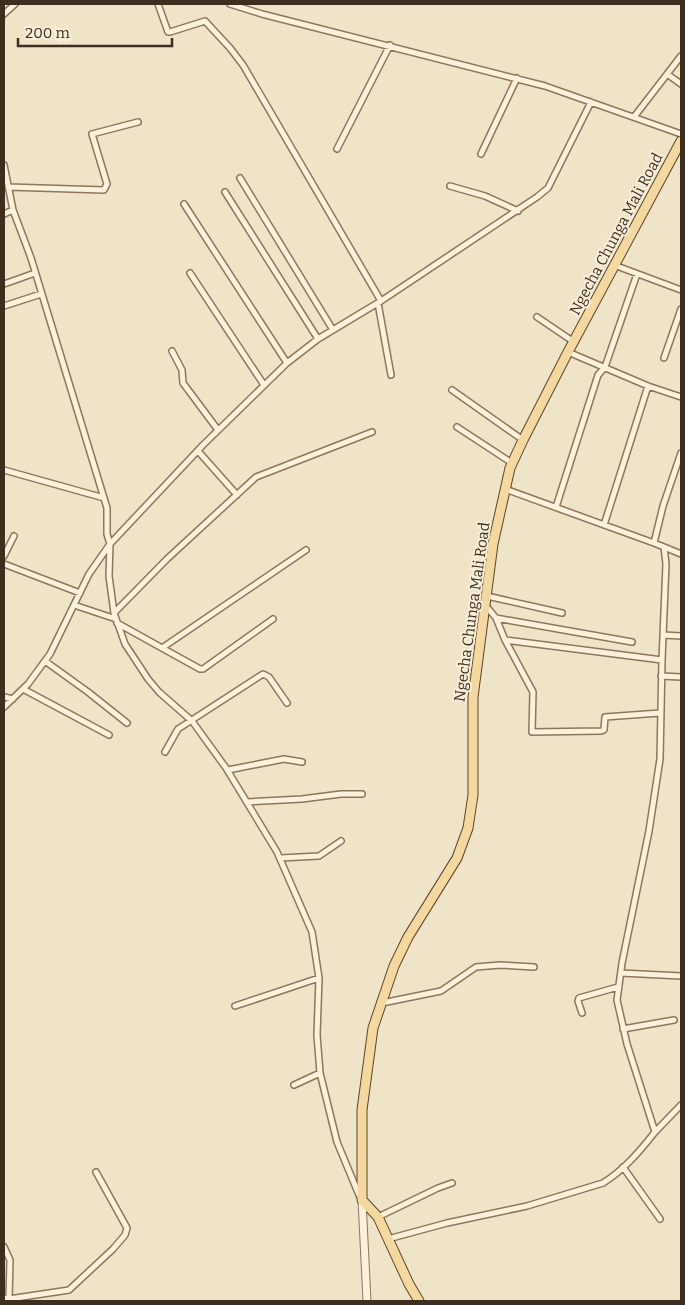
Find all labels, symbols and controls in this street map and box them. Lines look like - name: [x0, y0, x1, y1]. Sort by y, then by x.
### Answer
- scale bar: [18, 15, 171, 47]
- text: 200 m: [25, 24, 70, 42]
- street label: Ngecha Chunga Mali Road: [566, 150, 667, 318]
- street label: Ngecha Chunga Mali Road: [450, 521, 494, 703]

